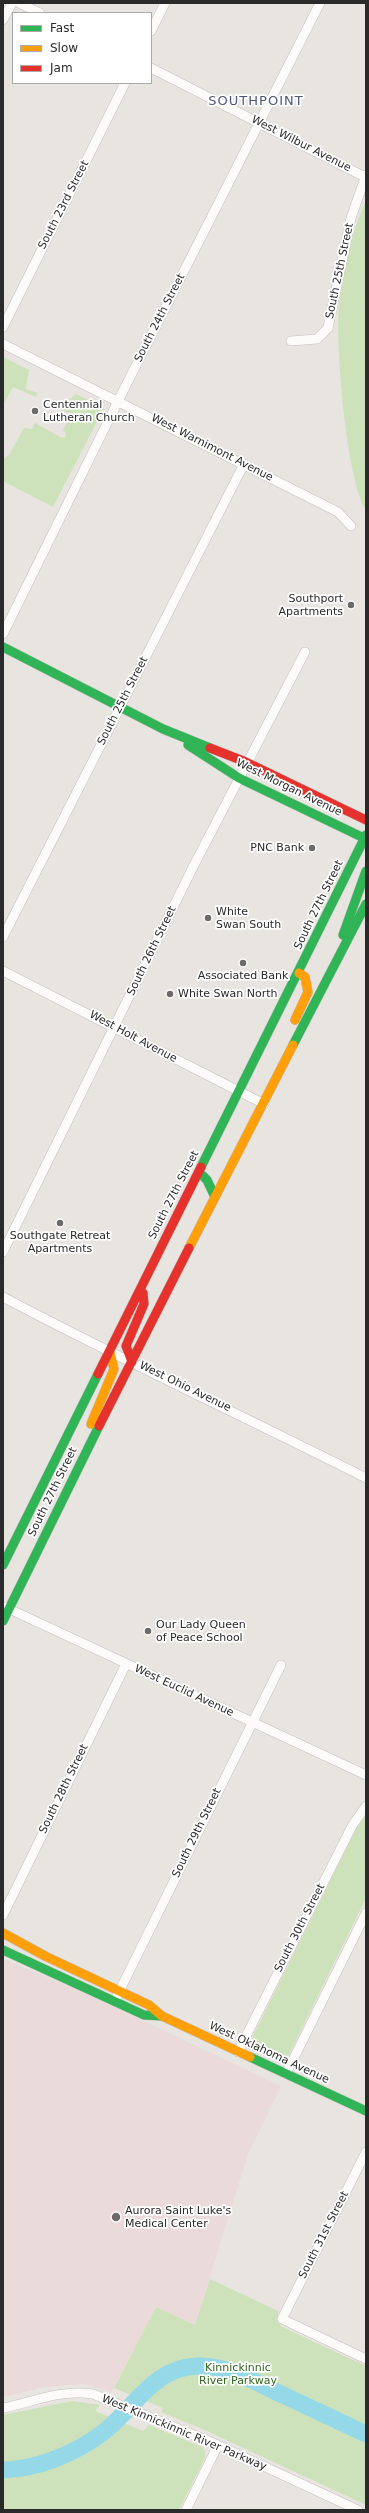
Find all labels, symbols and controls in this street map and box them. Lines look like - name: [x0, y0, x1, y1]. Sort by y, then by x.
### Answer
- legend: [12, 12, 152, 84]
- text: Fast: [50, 21, 74, 35]
- text: Slow: [50, 41, 78, 55]
- text: Jam: [50, 61, 73, 75]
- district label: SOUTHPOINT: [208, 94, 304, 110]
- street label: West Wilbur Avenue: [249, 113, 353, 175]
- street label: South 23rd Street: [36, 158, 92, 252]
- street label: South 25th Street: [323, 222, 357, 320]
- street label: South 24th Street: [132, 271, 188, 365]
- place label: Centennial Lutheran Church: [43, 398, 135, 424]
- marker: Centennial Lutheran Church: [30, 406, 40, 416]
- street label: West Warnimont Avenue: [149, 411, 275, 485]
- place label: Southport Apartments: [278, 592, 343, 618]
- marker: Southport Apartments: [346, 600, 356, 610]
- street label: South 25th Street: [95, 654, 151, 748]
- street label: West Morgan Avenue: [234, 757, 344, 819]
- place label: PNC Bank: [250, 841, 304, 855]
- marker: PNC Bank: [307, 843, 317, 853]
- street label: South 27th Street: [292, 858, 346, 952]
- street label: South 26th Street: [125, 904, 179, 998]
- place label: White Swan South: [216, 905, 281, 931]
- marker: White Swan South: [203, 913, 213, 923]
- marker: Associated Bank: [238, 958, 248, 968]
- place label: Associated Bank: [198, 969, 288, 983]
- place label: White Swan North: [178, 987, 277, 1001]
- marker: White Swan North: [165, 989, 175, 999]
- street label: West Holt Avenue: [87, 1008, 179, 1066]
- street label: South 27th Street: [146, 1148, 202, 1242]
- marker: Southgate Retreat Apartments: [55, 1218, 65, 1228]
- place label: Southgate Retreat Apartments: [10, 1229, 110, 1255]
- street label: West Ohio Avenue: [137, 1359, 233, 1415]
- street label: South 27th Street: [26, 1445, 80, 1539]
- place label: Our Lady Queen of Peace School: [156, 1618, 246, 1644]
- marker: Our Lady Queen of Peace School: [143, 1626, 153, 1636]
- street label: West Euclid Avenue: [132, 1662, 236, 1720]
- street label: South 28th Street: [37, 1742, 91, 1836]
- street label: South 29th Street: [170, 1786, 224, 1880]
- street label: South 30th Street: [272, 1881, 328, 1975]
- street label: West Oklahoma Avenue: [207, 2019, 331, 2087]
- street label: South 31st Street: [296, 2189, 352, 2281]
- place label: Aurora Saint Luke's Medical Center: [125, 2204, 231, 2230]
- marker: Aurora Saint Luke's Medical Center: [110, 2211, 122, 2223]
- park label: Kinnickinnic River Parkway: [199, 2361, 277, 2387]
- street label: West Kinnickinnic River Parkway: [100, 2392, 268, 2474]

